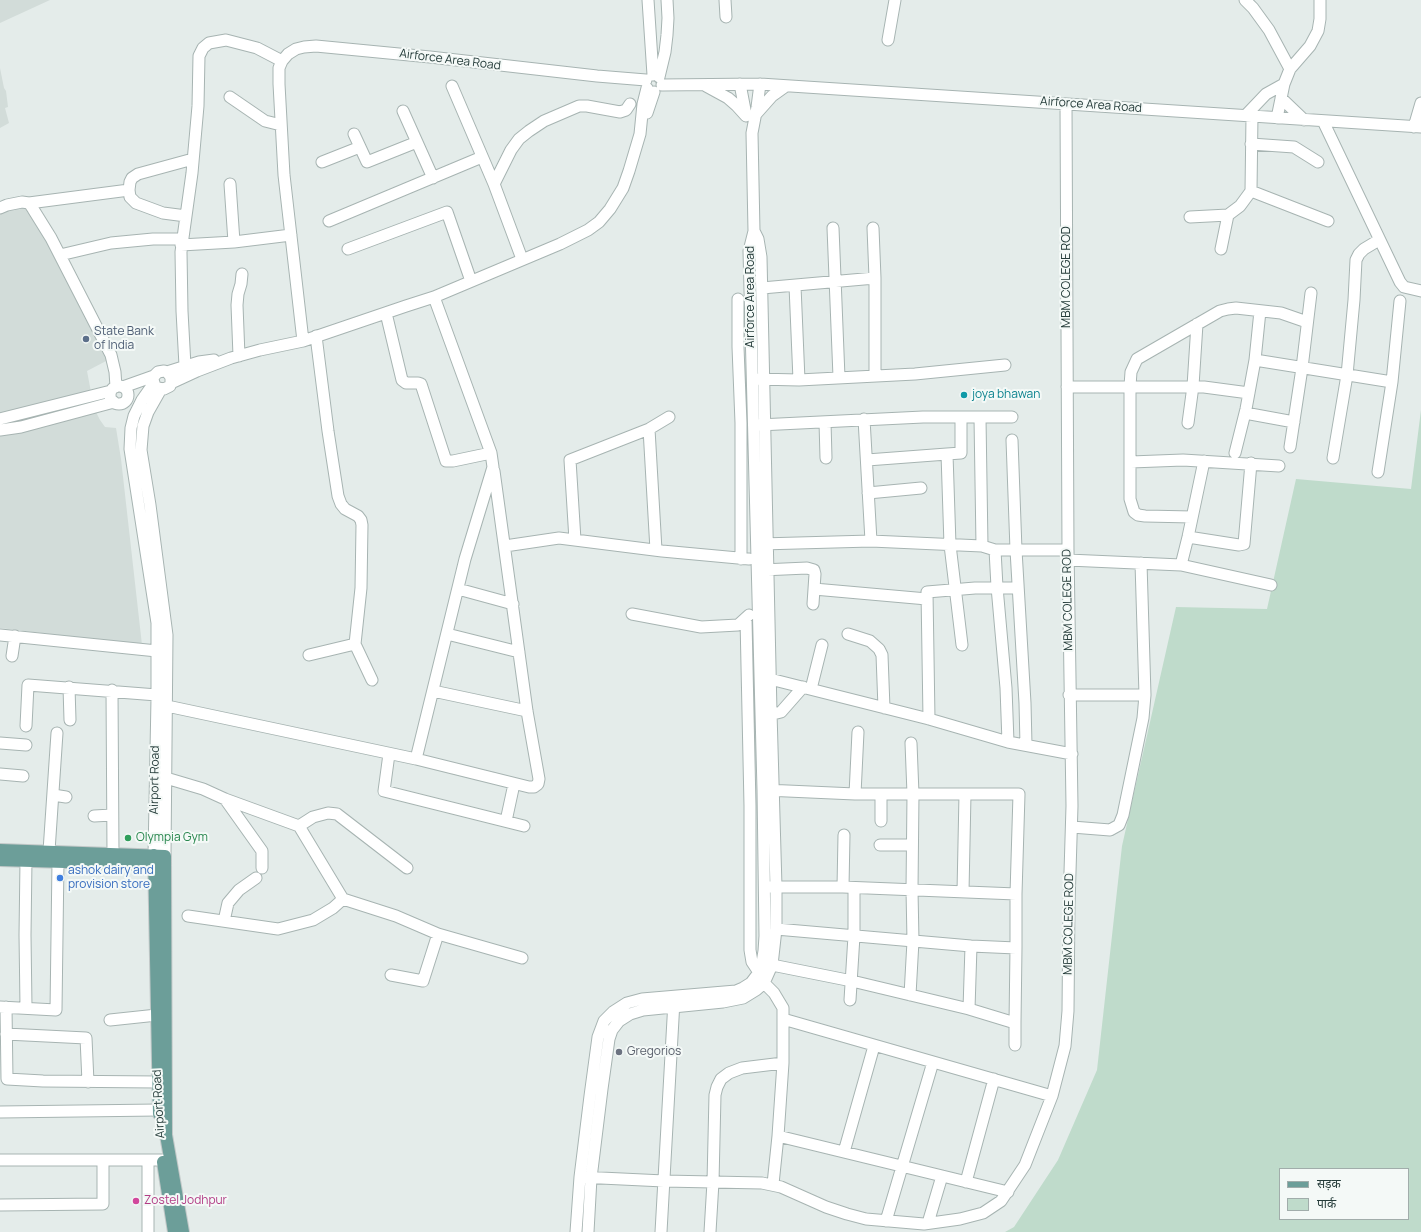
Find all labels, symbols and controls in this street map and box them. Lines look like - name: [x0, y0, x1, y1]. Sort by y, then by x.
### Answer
- street label: Airforce Area Road: [398, 47, 502, 73]
- street label: Airforce Area Road: [1040, 94, 1142, 116]
- street label: MBM COLEGE ROD: [1060, 226, 1074, 328]
- street label: Airforce Area Road: [744, 246, 758, 348]
- place label: State Bank of India: [94, 325, 154, 353]
- marker: State Bank of India: [81, 334, 91, 344]
- place label: joya bhawan: [972, 388, 1040, 402]
- marker: joya bhawan: [959, 390, 969, 400]
- street label: MBM COLEGE ROD: [1060, 549, 1076, 651]
- street label: Airport Road: [147, 745, 163, 815]
- place label: Olympia Gym: [136, 831, 208, 845]
- marker: Olympia Gym: [123, 833, 133, 843]
- place label: ashok dairy and provision store: [68, 864, 154, 892]
- marker: ashok dairy and provision store: [55, 873, 65, 883]
- street label: MBM COLEGE ROD: [1061, 873, 1077, 975]
- place label: Gregorios: [627, 1045, 681, 1059]
- marker: Gregorios: [614, 1047, 624, 1057]
- street label: Airport Road: [150, 1069, 168, 1139]
- legend: [1279, 1168, 1409, 1220]
- text: सड़क: [1317, 1175, 1341, 1192]
- place label: Zostel Jodhpur: [144, 1194, 227, 1208]
- text: पार्क: [1317, 1195, 1336, 1212]
- marker: Zostel Jodhpur: [131, 1196, 141, 1206]

